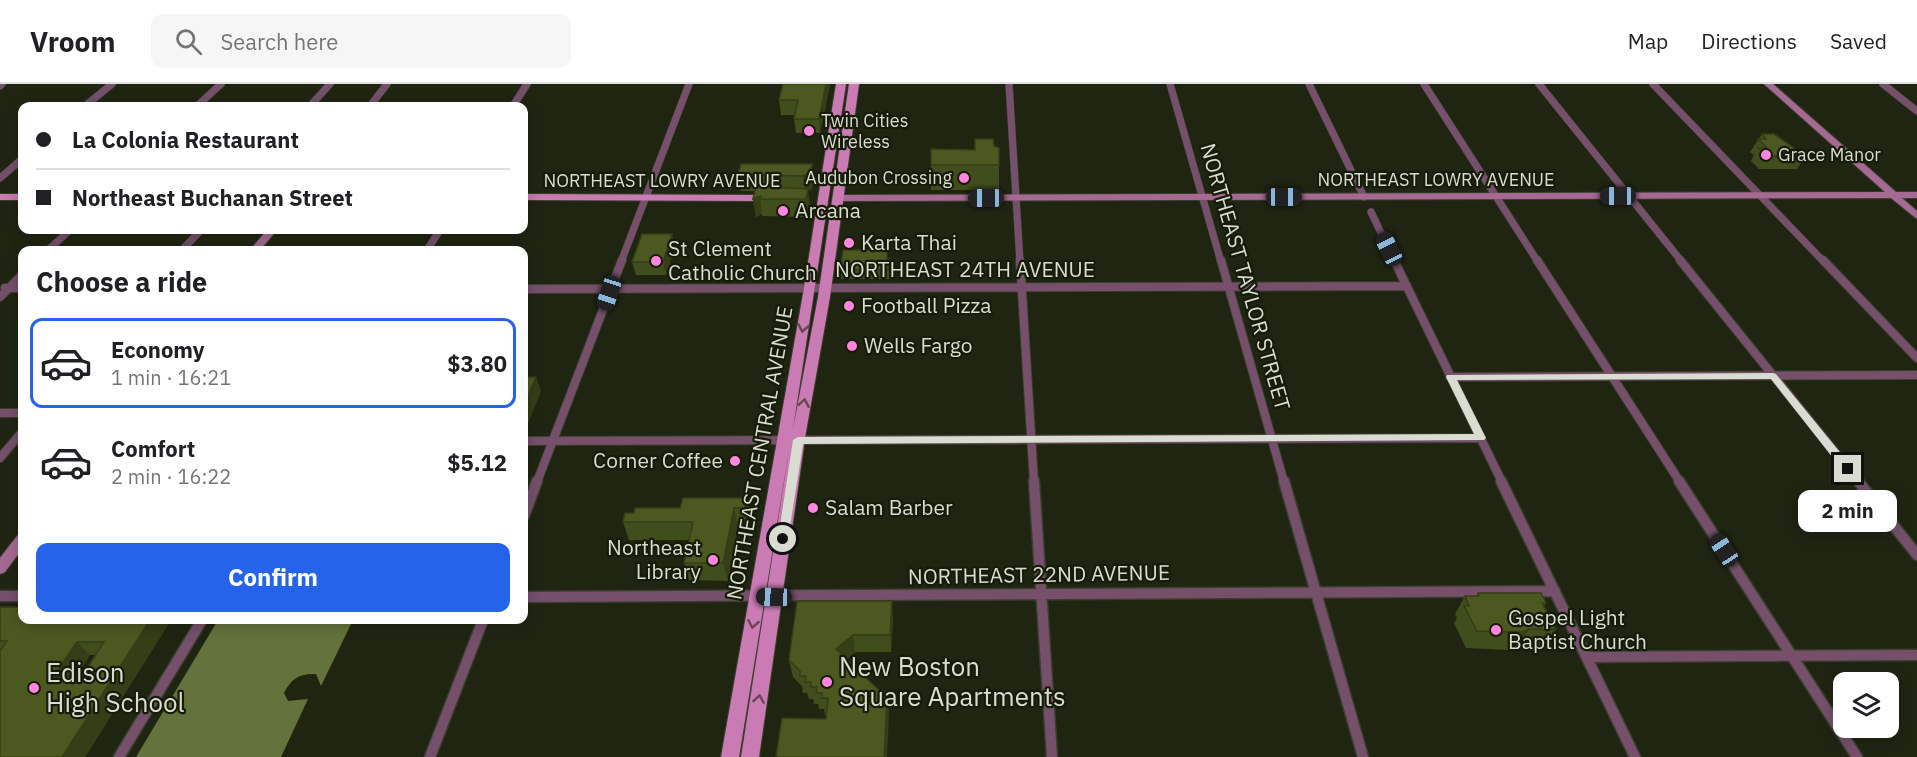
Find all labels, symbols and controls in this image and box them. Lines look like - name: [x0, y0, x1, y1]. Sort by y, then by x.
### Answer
- search box: [151, 14, 571, 68]
- text: Vroom: [30, 23, 115, 60]
- icon: search: [172, 25, 205, 58]
- text: Search here: [220, 27, 338, 56]
- text: Map: [1628, 27, 1668, 55]
- text: Directions: [1701, 27, 1797, 55]
- text: Saved: [1830, 27, 1887, 55]
- place label: Twin Cities Wireless: [821, 109, 909, 153]
- marker: Twin Cities Wireless: [802, 124, 816, 138]
- text: La Colonia Restaurant: [72, 125, 299, 154]
- street label: NORTHEAST TAYLOR STREET: [1194, 140, 1298, 414]
- place label: Grace Manor: [1778, 143, 1881, 166]
- marker: Grace Manor: [1759, 148, 1773, 162]
- place label: Audubon Crossing: [805, 166, 952, 189]
- street label: NORTHEAST LOWRY AVENUE: [1317, 168, 1555, 191]
- street label: NORTHEAST LOWRY AVENUE: [543, 169, 781, 192]
- marker: Audubon Crossing: [957, 171, 971, 185]
- text: Northeast Buchanan Street: [72, 183, 353, 212]
- car: [1600, 187, 1636, 205]
- car: [1266, 188, 1302, 206]
- car: [968, 189, 1004, 207]
- place label: Arcana: [795, 196, 861, 224]
- marker: Arcana: [776, 204, 790, 218]
- place label: Karta Thai: [861, 228, 957, 256]
- car: [1373, 229, 1405, 269]
- place label: St Clement Catholic Church: [668, 234, 817, 286]
- marker: Karta Thai: [842, 236, 856, 250]
- marker: St Clement Catholic Church: [649, 254, 663, 268]
- street label: NORTHEAST 24TH AVENUE: [835, 255, 1095, 283]
- text: Choose a ride: [36, 264, 207, 299]
- car: [595, 273, 623, 313]
- place label: Football Pizza: [861, 291, 991, 319]
- marker: Football Pizza: [842, 299, 856, 313]
- street label: NORTHEAST CENTRAL AVENUE: [719, 304, 799, 602]
- one-way arrow: [797, 324, 809, 333]
- place label: Wells Fargo: [864, 331, 973, 359]
- text: Economy: [111, 335, 205, 364]
- icon: car: [39, 336, 93, 390]
- marker: Wells Fargo: [845, 339, 859, 353]
- text: $3.80: [447, 349, 507, 378]
- text: 1 min · 16:21: [111, 364, 231, 391]
- one-way arrow: [798, 398, 810, 407]
- text: Comfort: [111, 434, 195, 463]
- icon: car: [39, 435, 93, 489]
- place label: Corner Coffee: [593, 446, 723, 474]
- text: $5.12: [447, 448, 507, 477]
- marker: Corner Coffee: [728, 454, 742, 468]
- route end: [1834, 455, 1861, 482]
- text: 2 min · 16:22: [111, 463, 231, 490]
- callout: 2 min: [1798, 490, 1898, 532]
- place label: Salam Barber: [825, 493, 953, 521]
- text: 2 min: [1821, 497, 1874, 524]
- marker: Salam Barber: [806, 501, 820, 515]
- route start: [769, 525, 796, 552]
- car: [1707, 530, 1741, 570]
- place label: Northeast Library: [607, 533, 702, 585]
- button: Confirm: [36, 543, 510, 612]
- marker: Northeast Library: [706, 553, 720, 567]
- street label: NORTHEAST 22ND AVENUE: [908, 558, 1170, 590]
- car: [756, 587, 792, 607]
- place label: Gospel Light Baptist Church: [1508, 603, 1647, 655]
- one-way arrow: [747, 620, 759, 629]
- marker: Gospel Light Baptist Church: [1489, 623, 1503, 637]
- place label: New Boston Square Apartments: [839, 649, 1066, 713]
- place label: Edison High School: [46, 655, 185, 719]
- map controls: [1833, 672, 1899, 738]
- button: layers: [1833, 672, 1899, 738]
- marker: New Boston Square Apartments: [820, 675, 834, 689]
- marker: Edison High School: [27, 681, 41, 695]
- one-way arrow: [752, 695, 765, 705]

